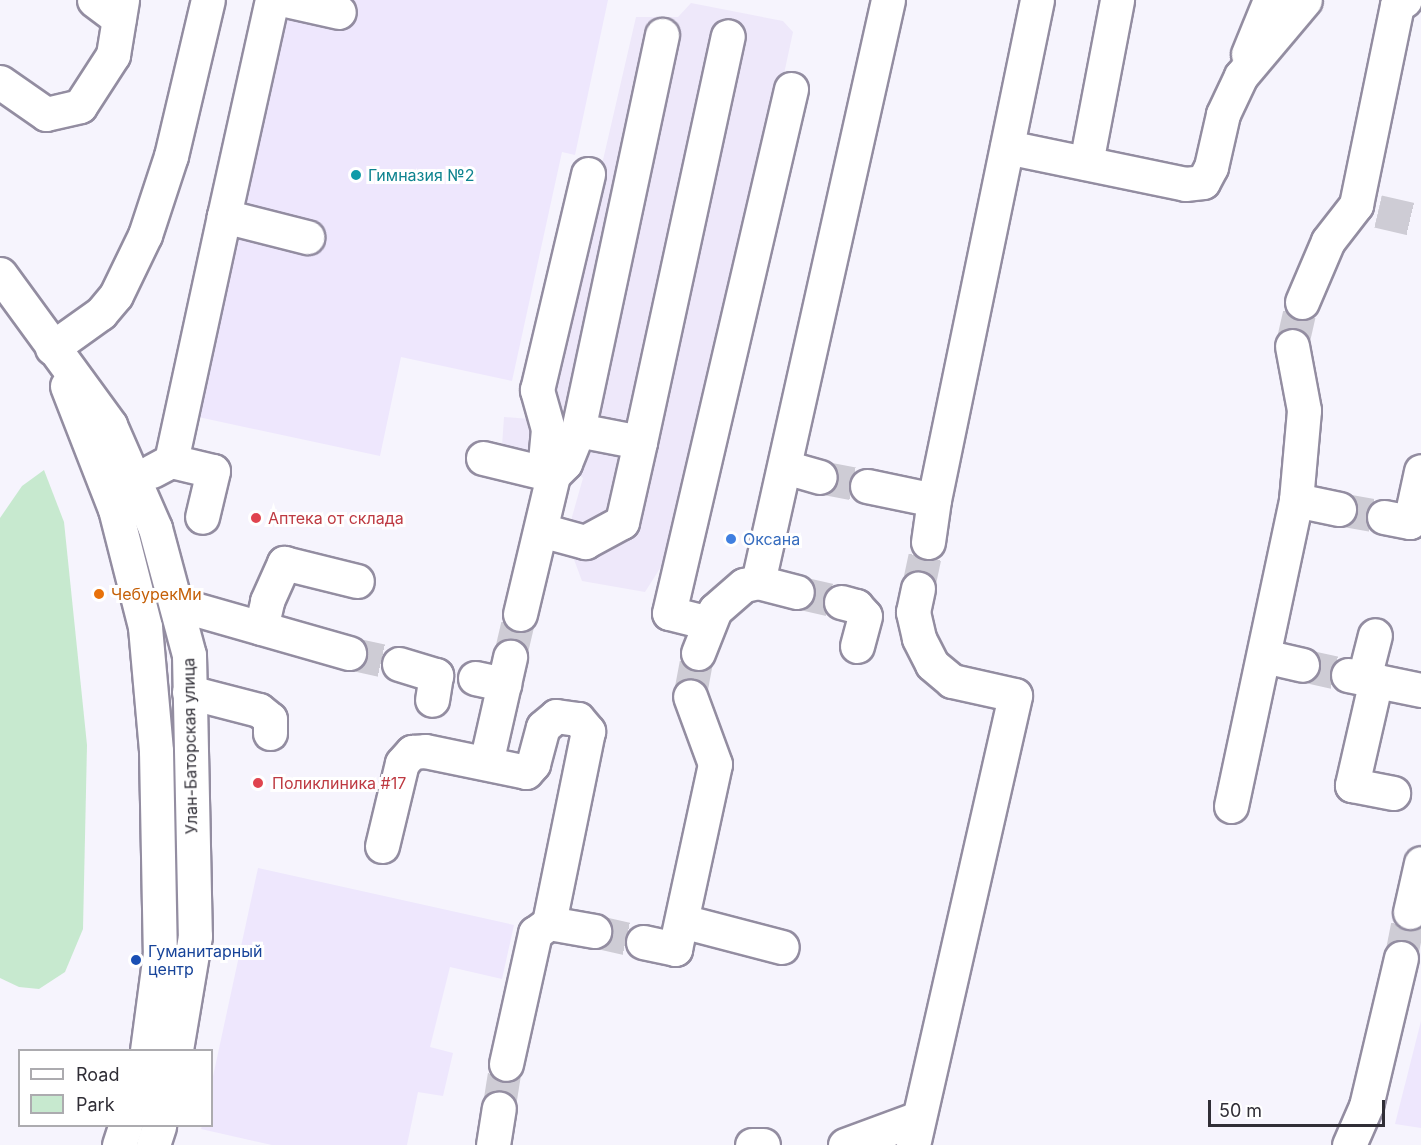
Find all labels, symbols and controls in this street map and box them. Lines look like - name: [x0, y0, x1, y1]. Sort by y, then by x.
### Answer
- place label: Гимназия №2: [368, 165, 475, 185]
- marker: Гимназия №2: [349, 168, 363, 182]
- place label: Аптека от склада: [268, 508, 404, 528]
- marker: Аптека от склада: [249, 511, 263, 525]
- place label: Оксана: [743, 529, 800, 549]
- marker: Оксана: [724, 532, 738, 546]
- place label: ЧебурекМи: [111, 584, 202, 604]
- marker: ЧебурекМи: [92, 587, 106, 601]
- street label: Улан-Баторская улица: [179, 658, 201, 834]
- place label: Поликлиника #17: [272, 773, 406, 793]
- marker: Поликлиника #17: [249, 774, 267, 792]
- place label: Гуманитарный центр: [148, 941, 262, 979]
- marker: Гуманитарный центр: [129, 953, 143, 967]
- legend: [18, 1049, 213, 1127]
- text: Road: [76, 1064, 119, 1085]
- scale bar: [1211, 1088, 1388, 1126]
- text: Park: [76, 1094, 115, 1115]
- text: 50 m: [1219, 1100, 1262, 1121]

